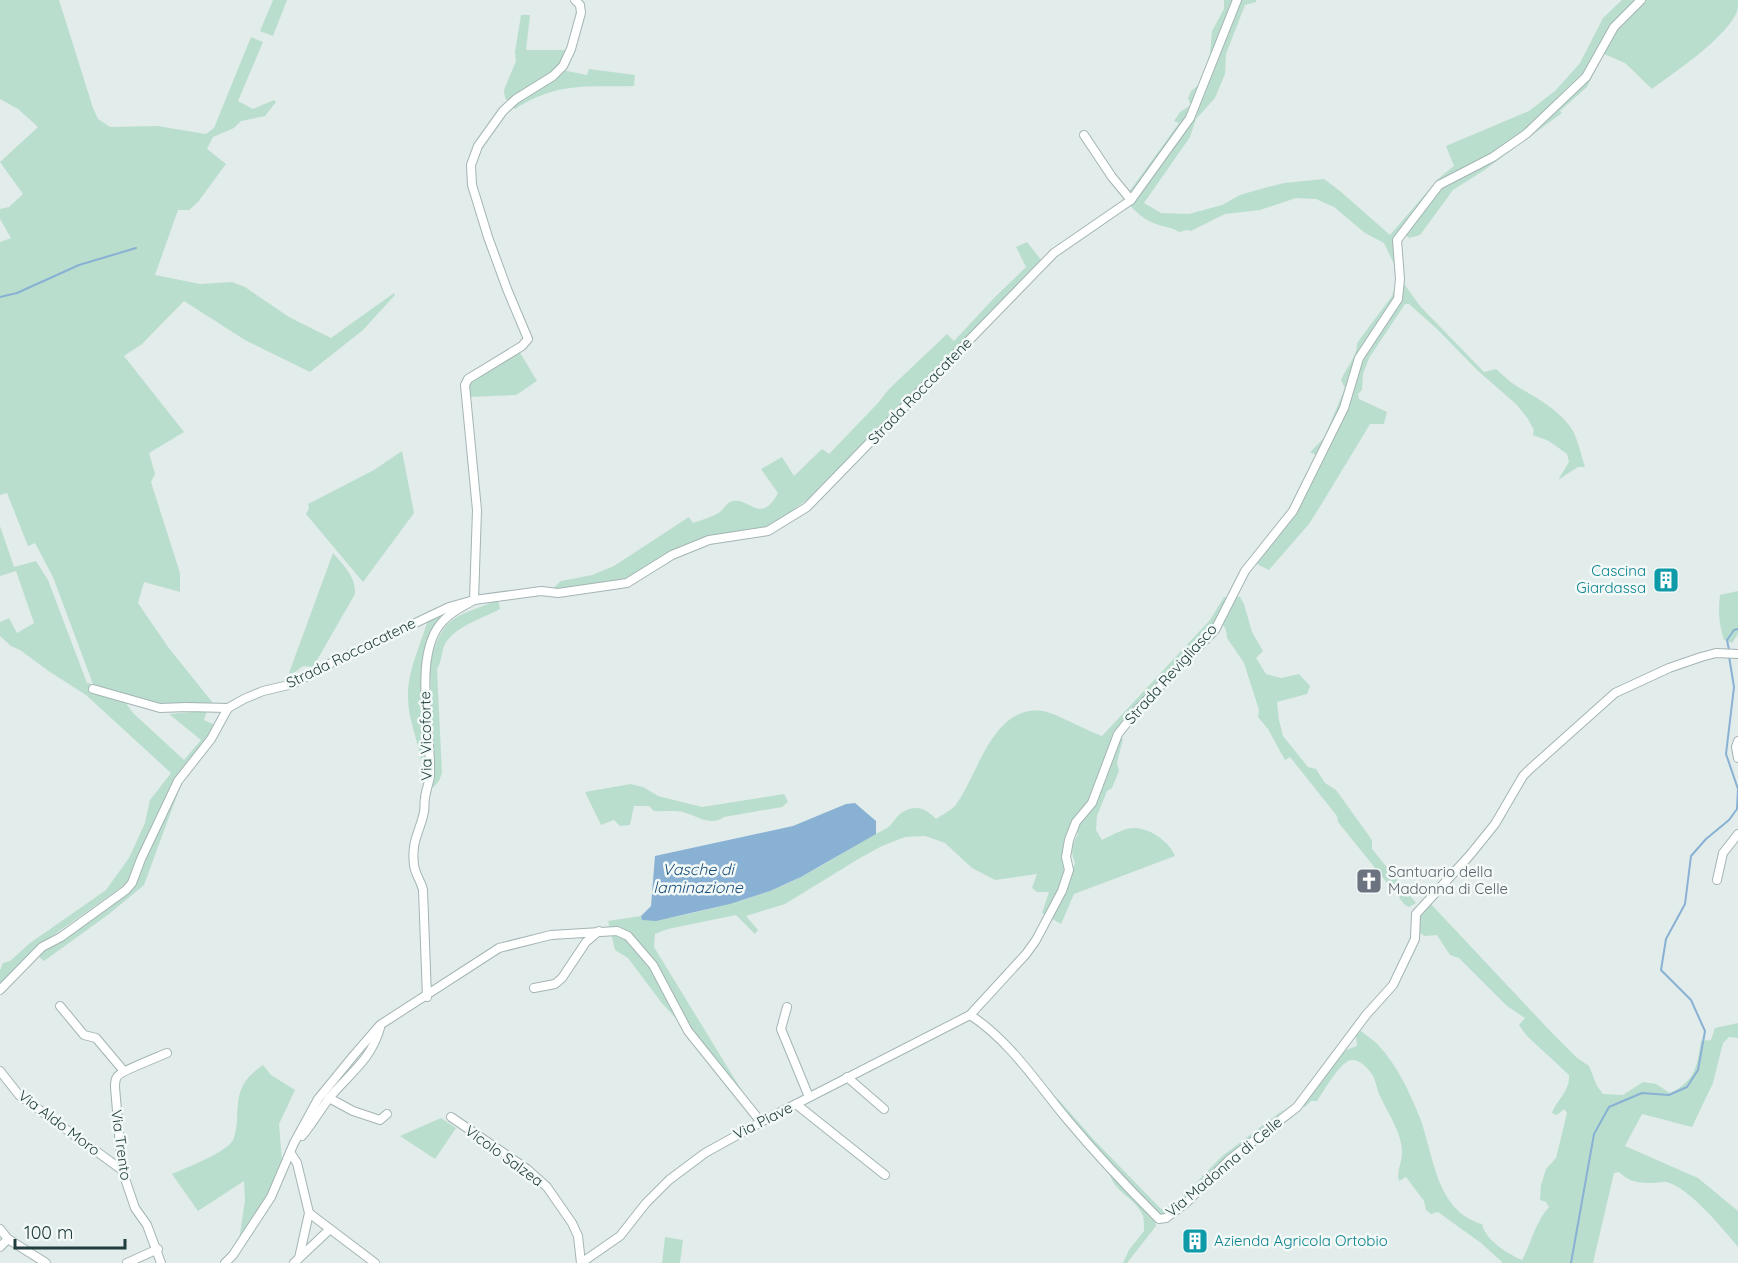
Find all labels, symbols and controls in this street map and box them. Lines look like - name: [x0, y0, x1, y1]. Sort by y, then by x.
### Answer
- street label: Strada Roccacatene: [864, 333, 976, 448]
- place label: Cascina Giardassa: [1576, 561, 1646, 597]
- building icon: Cascina Giardassa: [1651, 565, 1681, 595]
- street label: Strada Roccacatene: [283, 613, 419, 692]
- street label: Strada Revigliasco: [1120, 619, 1221, 728]
- street label: Via Vicoforte: [415, 691, 436, 781]
- water label: Vasche di laminazione: [653, 859, 744, 897]
- place label: Santuario della Madonna di Celle: [1388, 862, 1508, 898]
- church icon: Santuario della Madonna di Celle: [1354, 866, 1384, 896]
- street label: Via Aldo Moro: [15, 1086, 104, 1160]
- street label: Via Piave: [730, 1098, 795, 1143]
- street label: Via Trento: [107, 1108, 136, 1182]
- street label: Via Madonna di Celle: [1161, 1112, 1286, 1221]
- street label: Vicolo Salzea: [461, 1121, 547, 1190]
- scale bar: [15, 1212, 124, 1250]
- text: 100 m: [24, 1221, 73, 1244]
- building icon: Azienda Agricola Ortobio: [1180, 1226, 1210, 1256]
- place label: Azienda Agricola Ortobio: [1214, 1231, 1388, 1250]

